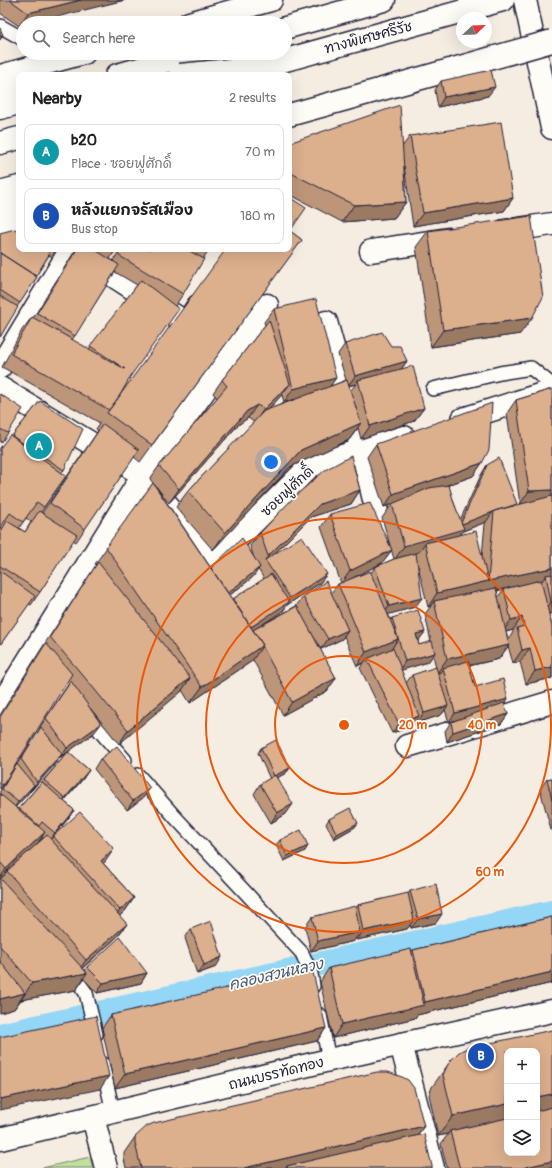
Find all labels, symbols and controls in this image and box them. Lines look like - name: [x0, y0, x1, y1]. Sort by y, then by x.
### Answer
- north arrow: [456, 12, 492, 48]
- search box: [16, 16, 292, 60]
- street label: ทางพิเศษศรีรัช: [322, 18, 414, 57]
- icon: search: [30, 27, 52, 49]
- text: Search here: [62, 29, 135, 48]
- text: Nearby: [32, 88, 81, 109]
- text: 2 results: [229, 90, 276, 106]
- text: b20: [71, 131, 97, 150]
- text: A: [42, 144, 50, 160]
- text: 70 m: [245, 144, 275, 160]
- text: Place · ซอยฟูศักดิ์: [71, 156, 172, 172]
- text: หลังแยกจรัสเมือง: [71, 201, 193, 220]
- text: B: [42, 208, 50, 224]
- text: 180 m: [240, 208, 275, 224]
- text: Bus stop: [71, 221, 118, 237]
- pin: A: [26, 431, 52, 461]
- your location: [261, 452, 281, 472]
- street label: ซอยฟูศักดิ์: [255, 460, 318, 521]
- centre of rings: [337, 718, 351, 732]
- text: 20 m: [399, 718, 427, 733]
- text: 40 m: [467, 718, 497, 733]
- text: 60 m: [476, 865, 505, 880]
- water label: คลองสวนหลวง: [227, 954, 326, 995]
- pin: B: [468, 1041, 494, 1071]
- map controls: [504, 1048, 540, 1156]
- button: +: [504, 1048, 540, 1084]
- street label: ถนนบรรทัดทอง: [227, 1053, 325, 1094]
- button: −: [504, 1084, 540, 1120]
- button: layers: [504, 1120, 540, 1156]

